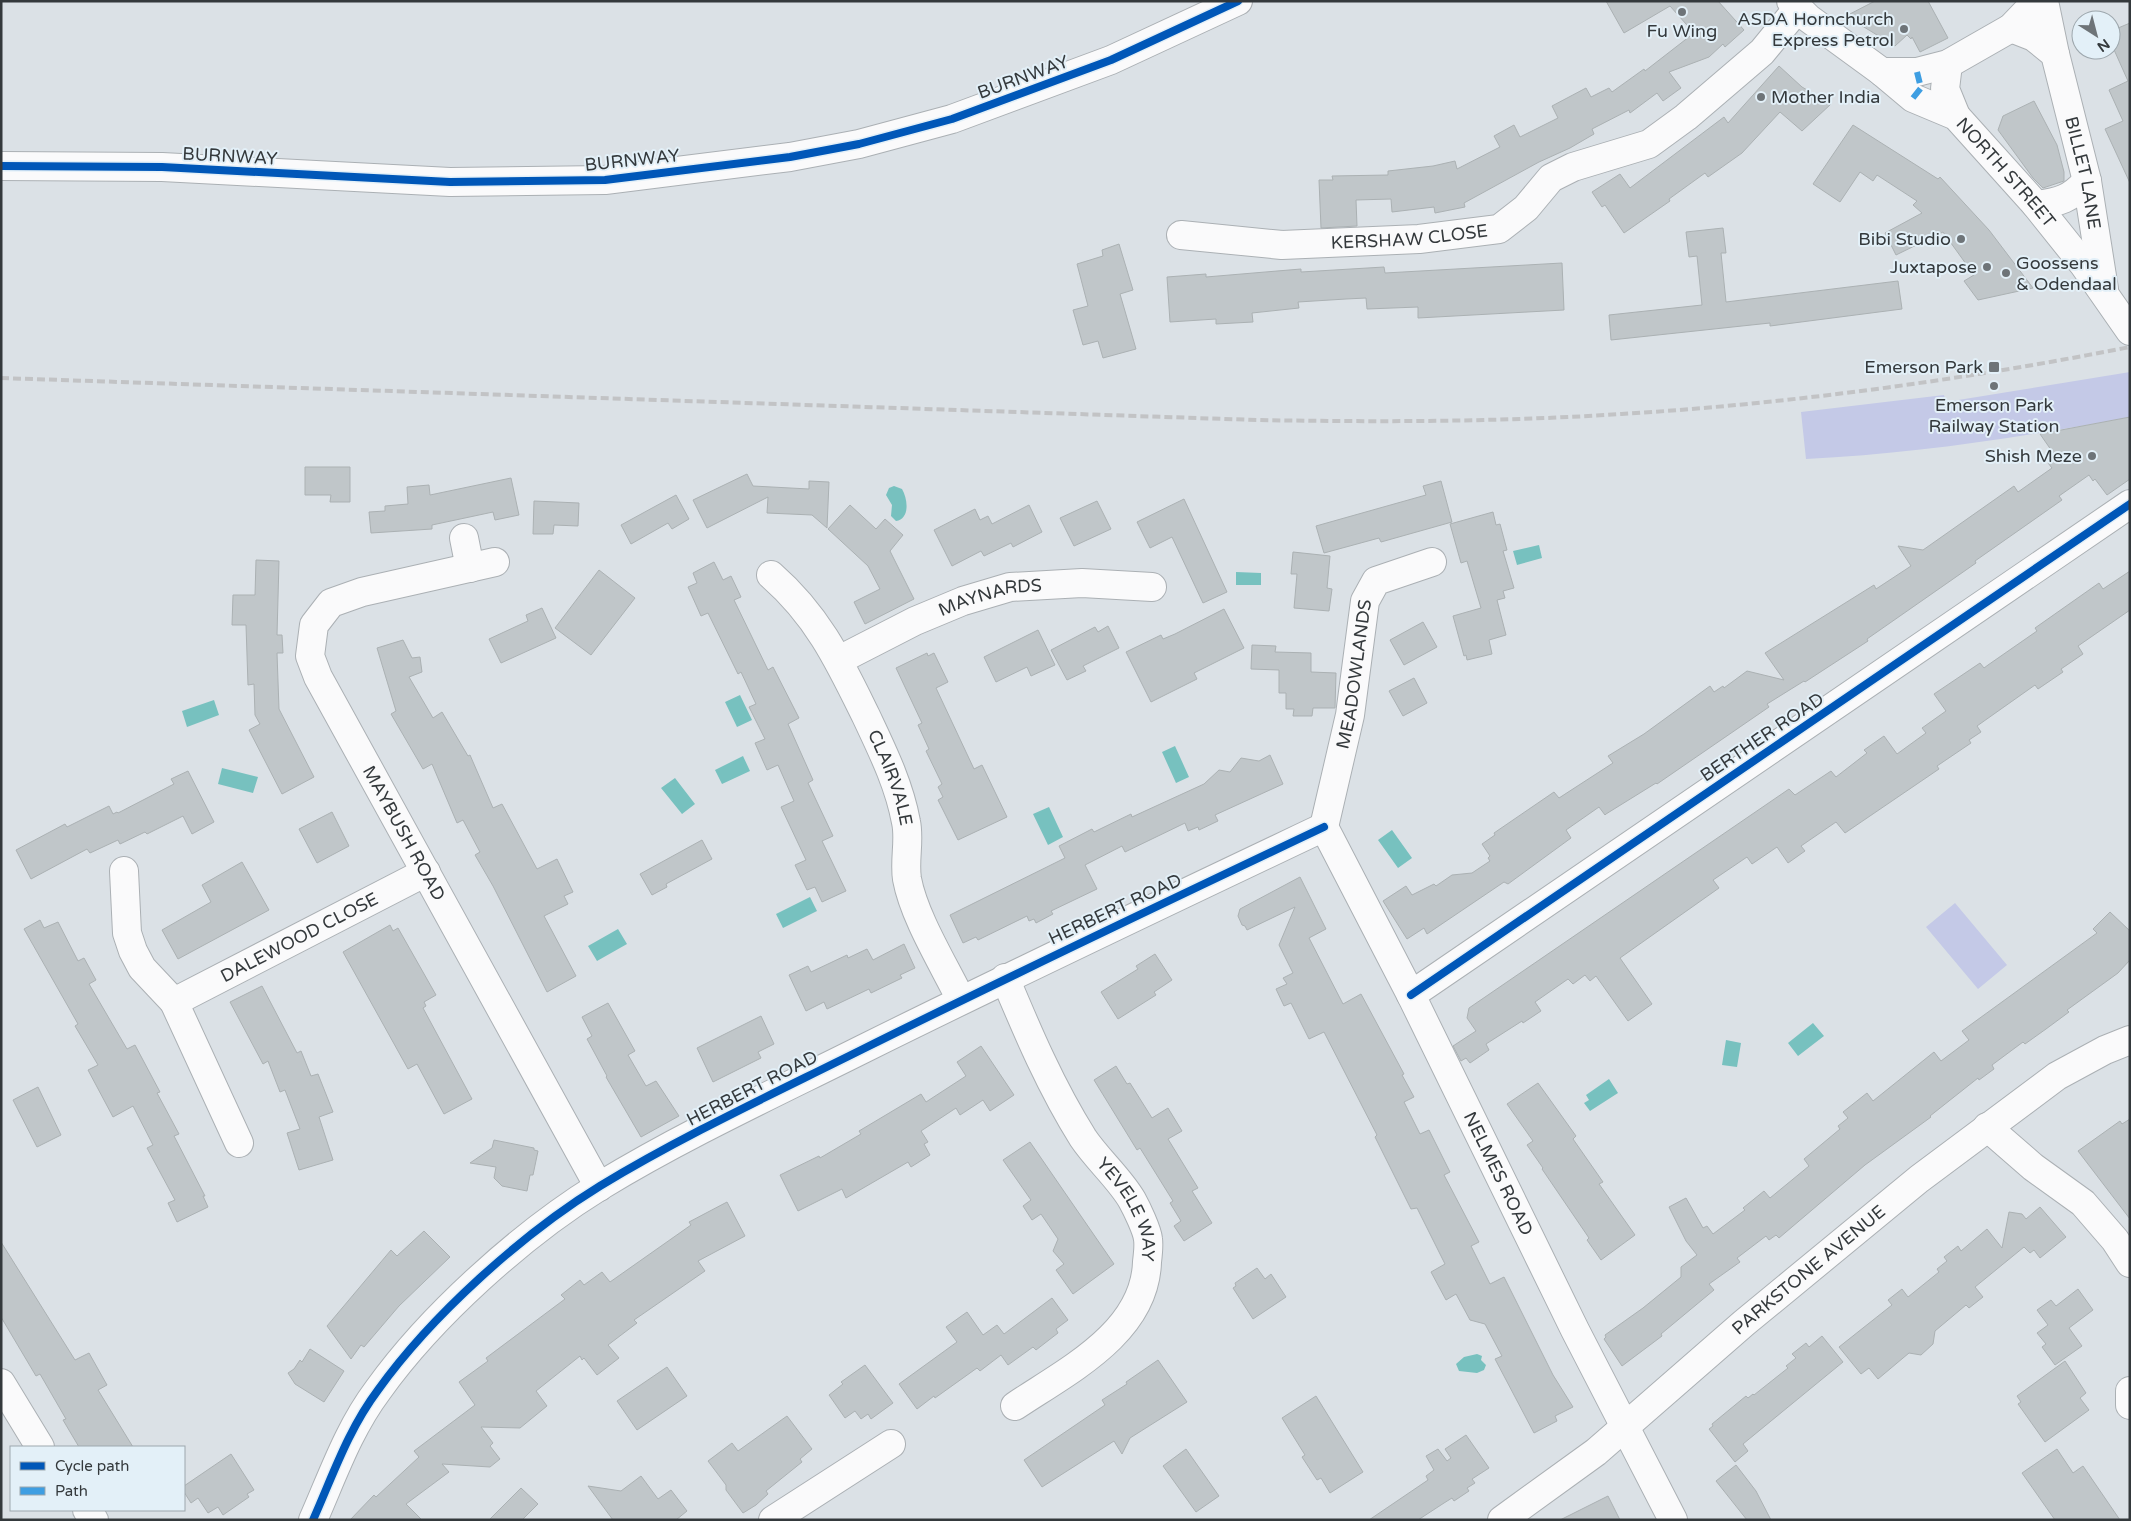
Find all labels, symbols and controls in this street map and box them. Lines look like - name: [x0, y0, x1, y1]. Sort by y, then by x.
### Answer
- marker: Fu Wing: [1676, 6, 1688, 18]
- place label: ASDA Hornchurch Express Petrol: [1737, 8, 1894, 51]
- north arrow: [2071, 10, 2121, 60]
- place label: Fu Wing: [1647, 20, 1717, 42]
- marker: ASDA Hornchurch Express Petrol: [1898, 23, 1910, 35]
- text: N: [2094, 35, 2113, 55]
- street label: BURNWAY: [974, 50, 1072, 104]
- place label: Mother India: [1771, 86, 1880, 108]
- marker: Mother India: [1755, 91, 1767, 103]
- street label: NORTH STREET: [1952, 113, 2060, 232]
- street label: BILLET LANE: [2060, 114, 2105, 231]
- street label: BURNWAY: [182, 143, 279, 170]
- street label: BURNWAY: [583, 144, 681, 176]
- street label: KERSHAW CLOSE: [1330, 220, 1489, 254]
- place label: Bibi Studio: [1858, 228, 1951, 250]
- marker: Bibi Studio: [1955, 233, 1967, 245]
- place label: Goossens & Odendaal: [2016, 252, 2117, 295]
- place label: Juxtapose: [1890, 256, 1977, 278]
- marker: Juxtapose: [1981, 261, 1993, 273]
- marker: Goossens & Odendaal: [2000, 267, 2012, 279]
- place label: Emerson Park: [1864, 356, 1983, 378]
- marker: Emerson Park: [1987, 360, 2001, 374]
- marker: Emerson Park Railway Station: [1988, 380, 2000, 392]
- place label: Emerson Park Railway Station: [1928, 394, 2060, 437]
- place label: Shish Meze: [1985, 445, 2082, 467]
- marker: Shish Meze: [2086, 450, 2098, 462]
- street label: MAYNARDS: [935, 574, 1042, 621]
- street label: MEADOWLANDS: [1331, 598, 1376, 751]
- street label: BERTHER ROAD: [1696, 688, 1828, 786]
- street label: CLAIRVALE: [863, 726, 917, 828]
- street label: MAYBUSH ROAD: [358, 762, 450, 905]
- street label: HERBERT ROAD: [1045, 869, 1185, 949]
- street label: DALEWOOD CLOSE: [217, 888, 382, 987]
- street label: HERBERT ROAD: [683, 1045, 821, 1131]
- street label: NELMES ROAD: [1459, 1108, 1538, 1239]
- street label: YEVELE WAY: [1092, 1153, 1160, 1263]
- street label: PARKSTONE AVENUE: [1727, 1200, 1890, 1339]
- legend: [10, 1446, 185, 1511]
- text: Cycle path: [55, 1457, 129, 1475]
- text: Path: [55, 1482, 88, 1500]

